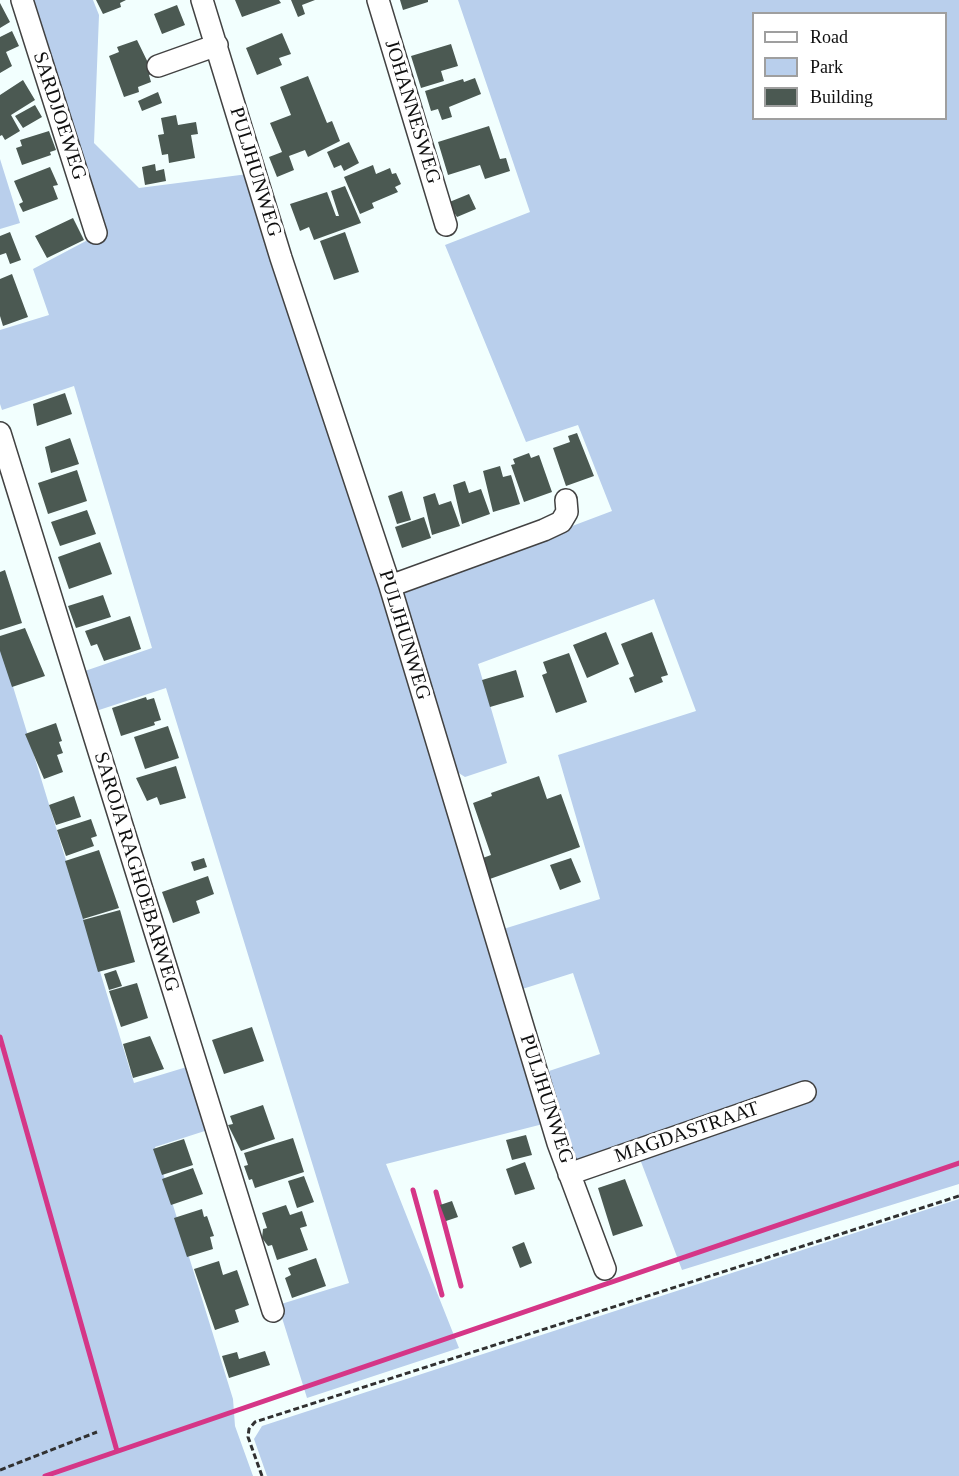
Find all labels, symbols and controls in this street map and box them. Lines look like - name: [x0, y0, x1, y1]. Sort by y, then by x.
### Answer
- legend: [752, 12, 947, 120]
- text: Road: [810, 27, 848, 47]
- street label: JOHANNESWEG: [379, 37, 445, 187]
- street label: SARDJOEWEG: [27, 49, 91, 183]
- text: Park: [810, 57, 843, 77]
- text: Building: [810, 87, 873, 107]
- street label: PULJHUNWEG: [224, 104, 286, 240]
- street label: PULJHUNWEG: [373, 567, 435, 703]
- street label: SAROJA RAGHOEBARWEG: [88, 749, 184, 995]
- street label: PULJHUNWEG: [514, 1031, 578, 1167]
- street label: MAGDASTRAAT: [612, 1097, 762, 1169]

